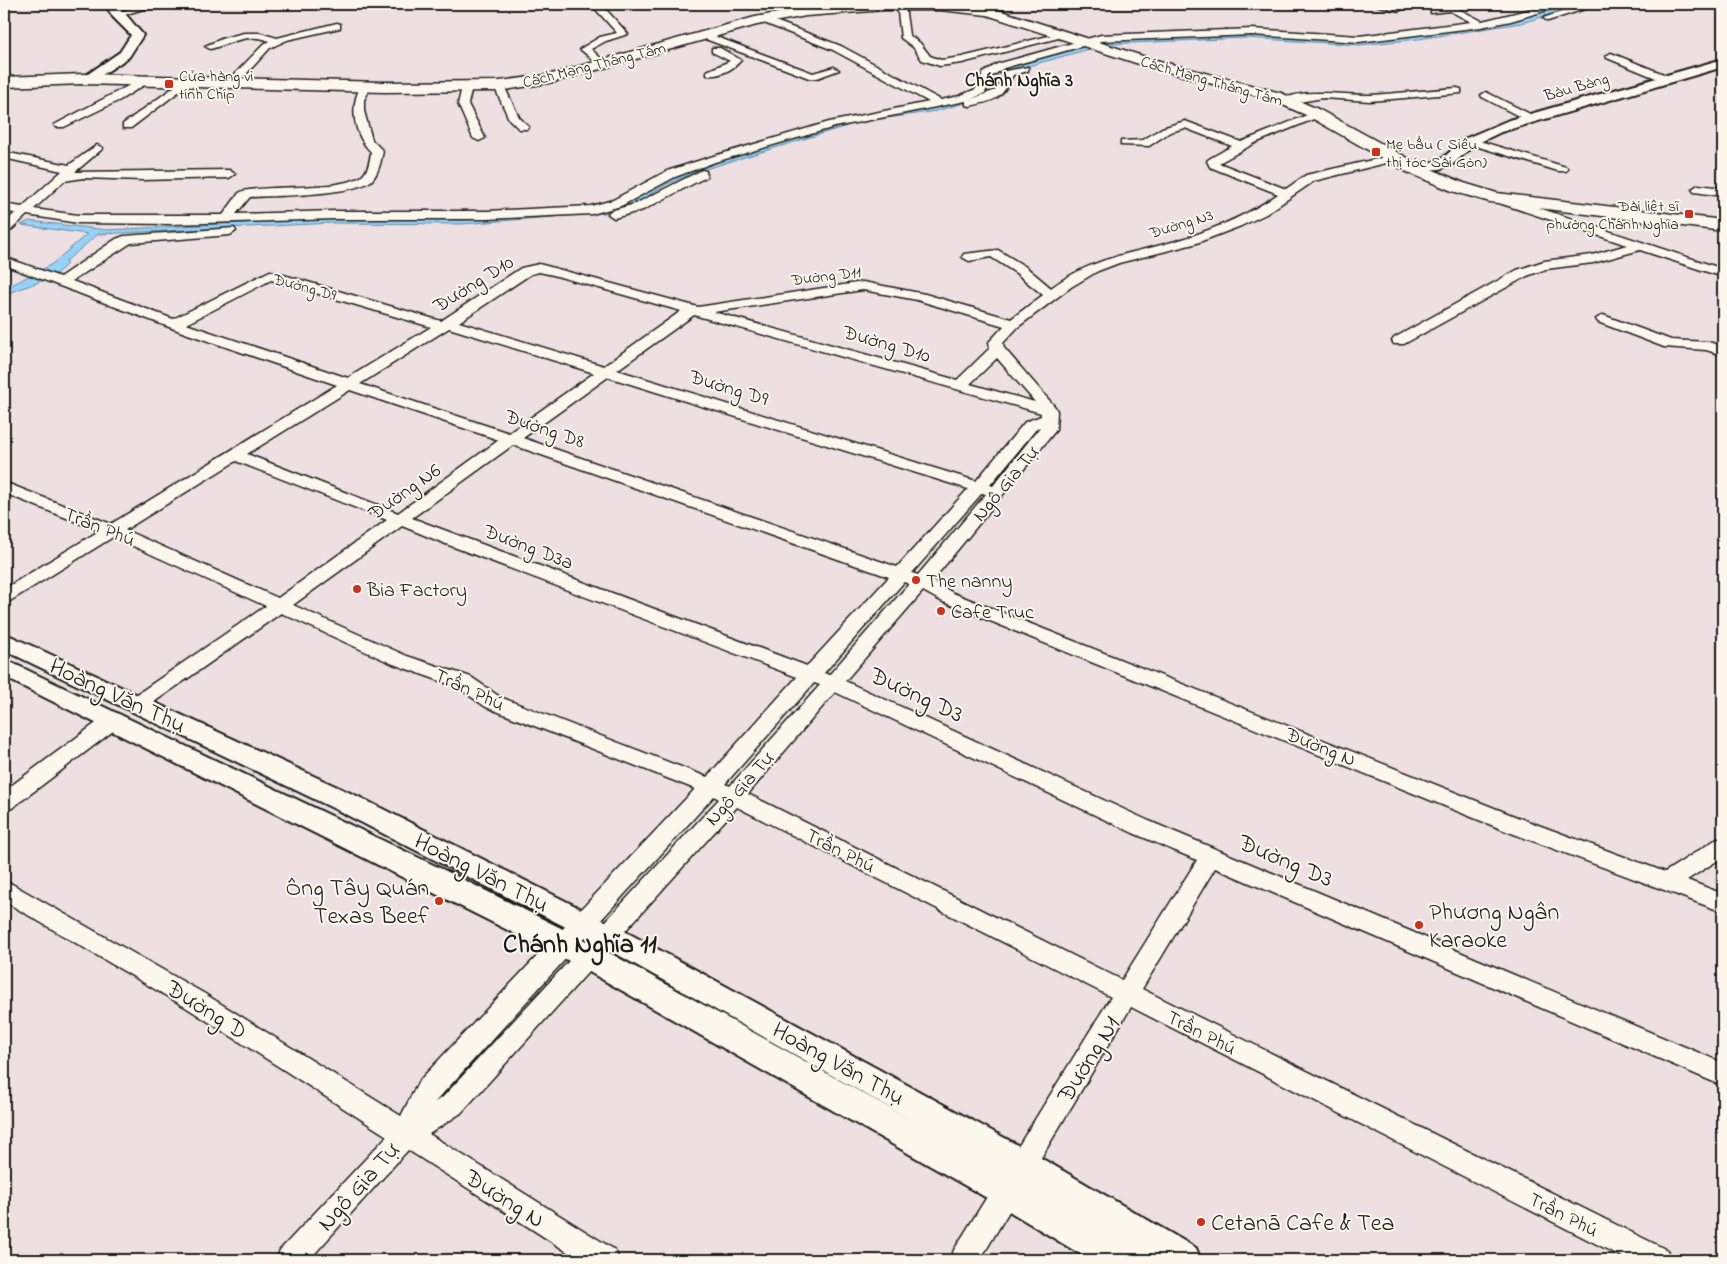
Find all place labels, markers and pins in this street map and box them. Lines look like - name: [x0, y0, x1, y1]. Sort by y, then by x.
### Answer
- place label: Cửa hàng vi tính Chíp: [179, 65, 253, 107]
- marker: Cửa hàng vi tính Chíp: [163, 78, 175, 90]
- place label: Mẹ bầu ( Siêu thị tóc Sài Gòn): [1386, 133, 1487, 175]
- marker: Mẹ bầu ( Siêu thị tóc Sài Gòn): [1370, 146, 1382, 158]
- place label: Đài liệt sĩ phường Chánh Nghĩa: [1546, 195, 1679, 237]
- marker: Đài liệt sĩ phường Chánh Nghĩa: [1683, 208, 1695, 220]
- place label: The nanny: [926, 568, 1012, 597]
- marker: The nanny: [910, 574, 922, 586]
- place label: Bia Factory: [366, 577, 467, 606]
- marker: Bia Factory: [351, 583, 363, 595]
- place label: Cafe Truc: [951, 599, 1034, 628]
- marker: Cafe Truc: [935, 605, 947, 617]
- place label: Ông Tây Quán Texas Beef: [285, 872, 430, 935]
- marker: Ông Tây Quán Texas Beef: [433, 895, 445, 907]
- place label: Phương Ngân Karaoke: [1429, 896, 1559, 959]
- marker: Phương Ngân Karaoke: [1413, 919, 1425, 931]
- place label: Cetanā Cafe & Tea: [1211, 1207, 1394, 1242]
- marker: Cetanā Cafe & Tea: [1195, 1216, 1207, 1228]

